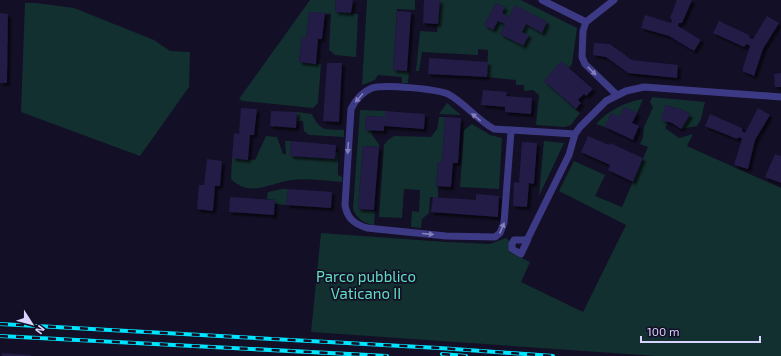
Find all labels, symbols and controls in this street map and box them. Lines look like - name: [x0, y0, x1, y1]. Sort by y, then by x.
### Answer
- one-way arrow: [587, 66, 597, 76]
- one-way arrow: [354, 93, 364, 103]
- one-way arrow: [471, 113, 482, 122]
- one-way arrow: [345, 142, 352, 154]
- one-way arrow: [499, 221, 505, 233]
- one-way arrow: [422, 231, 434, 237]
- park label: Parco pubblico Vaticano II: [316, 267, 416, 302]
- north arrow: [12, 304, 52, 344]
- scale bar: [641, 318, 760, 344]
- text: N: [33, 323, 48, 337]
- text: 100 m: [647, 324, 679, 338]

